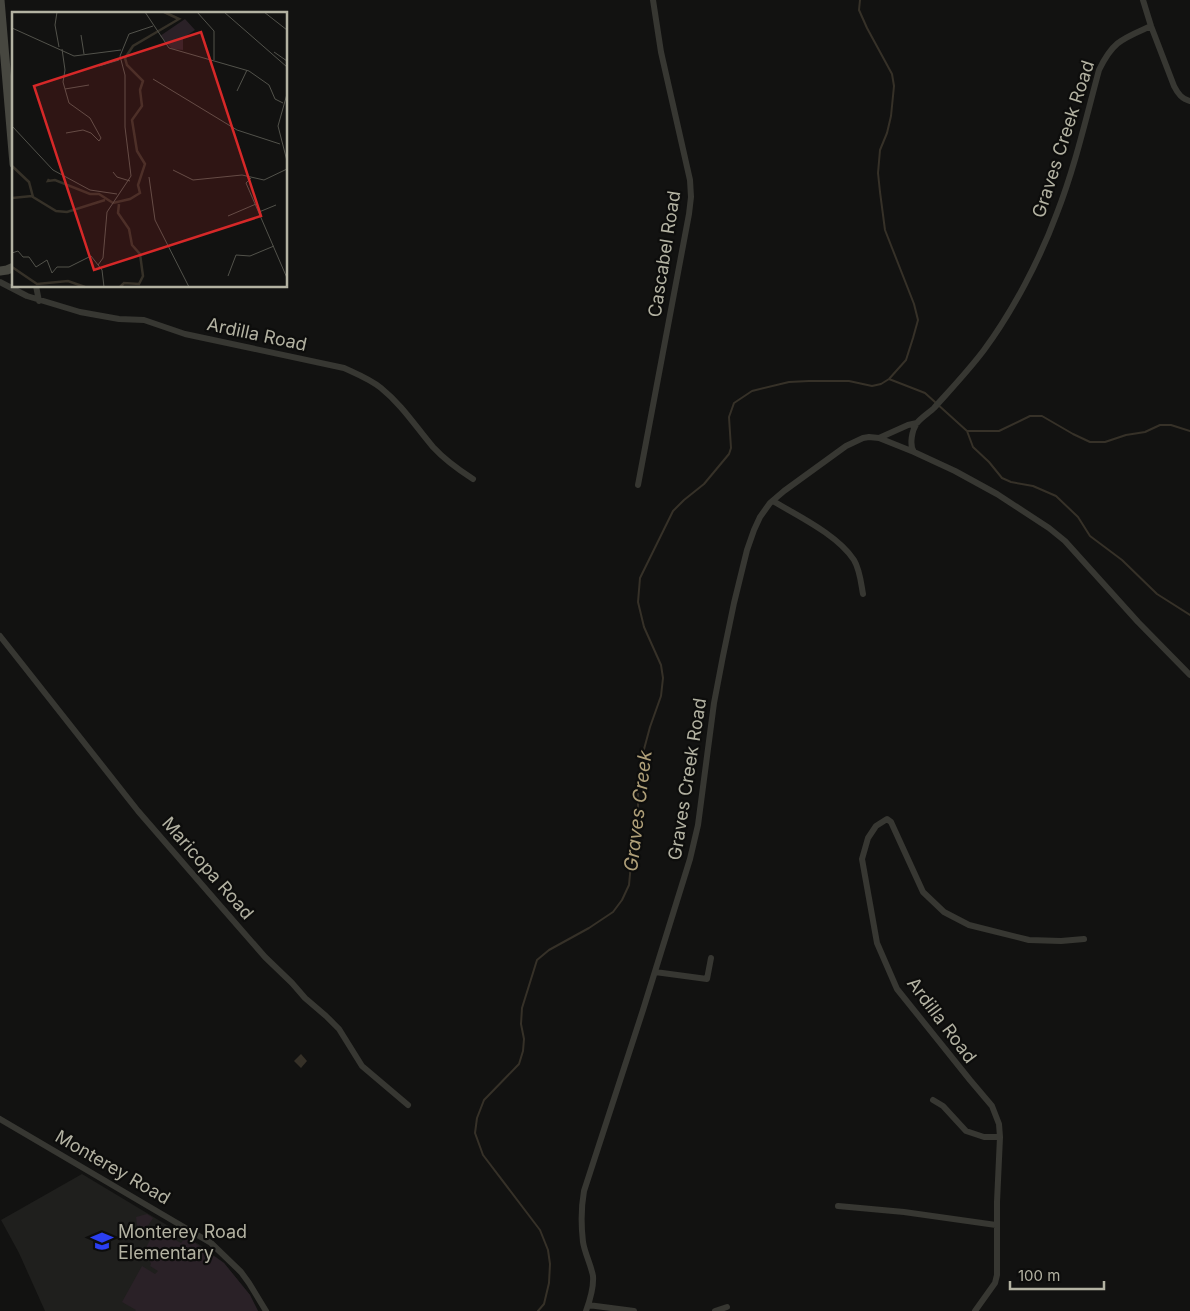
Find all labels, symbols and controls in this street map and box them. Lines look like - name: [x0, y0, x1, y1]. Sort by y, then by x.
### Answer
- inset map: [12, 12, 288, 288]
- street label: Graves Creek Road: [1028, 58, 1098, 220]
- street label: Cascabel Road: [644, 189, 684, 319]
- street label: Ardilla Road: [205, 313, 309, 355]
- street label: Graves Creek Road: [664, 696, 710, 862]
- water label: Graves Creek: [619, 748, 657, 873]
- street label: Maricopa Road: [158, 813, 258, 923]
- street label: Ardilla Road: [903, 973, 981, 1067]
- street label: Monterey Road: [52, 1126, 174, 1208]
- place label: Monterey Road Elementary: [118, 1221, 247, 1263]
- school or university icon: Monterey Road Elementary: [89, 1228, 115, 1254]
- scale bar: [1010, 1258, 1104, 1290]
- text: 100 m: [1018, 1266, 1060, 1285]

